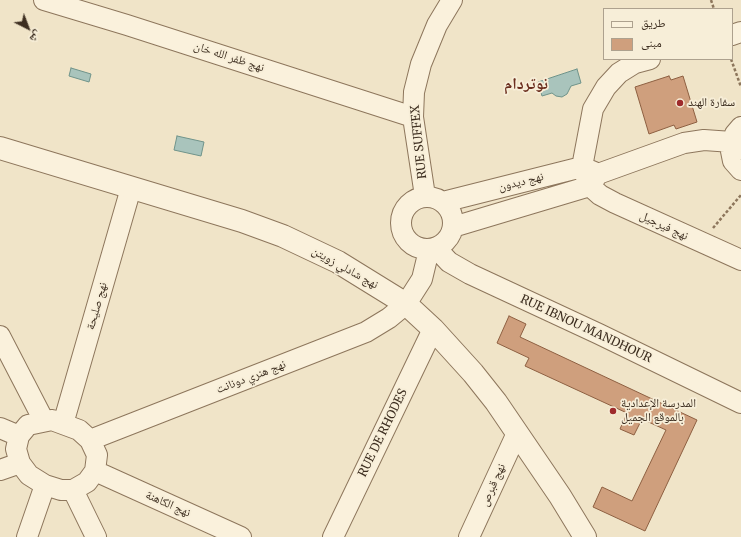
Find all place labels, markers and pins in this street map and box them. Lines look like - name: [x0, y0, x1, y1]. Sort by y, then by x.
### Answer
- place label: سفارة الهند: [688, 96, 735, 110]
- marker: سفارة الهند: [675, 98, 685, 108]
- place label: المدرسة الإعدادية بالموقع الجميل: [621, 397, 696, 425]
- marker: المدرسة الإعدادية بالموقع الجميل: [608, 406, 618, 416]

